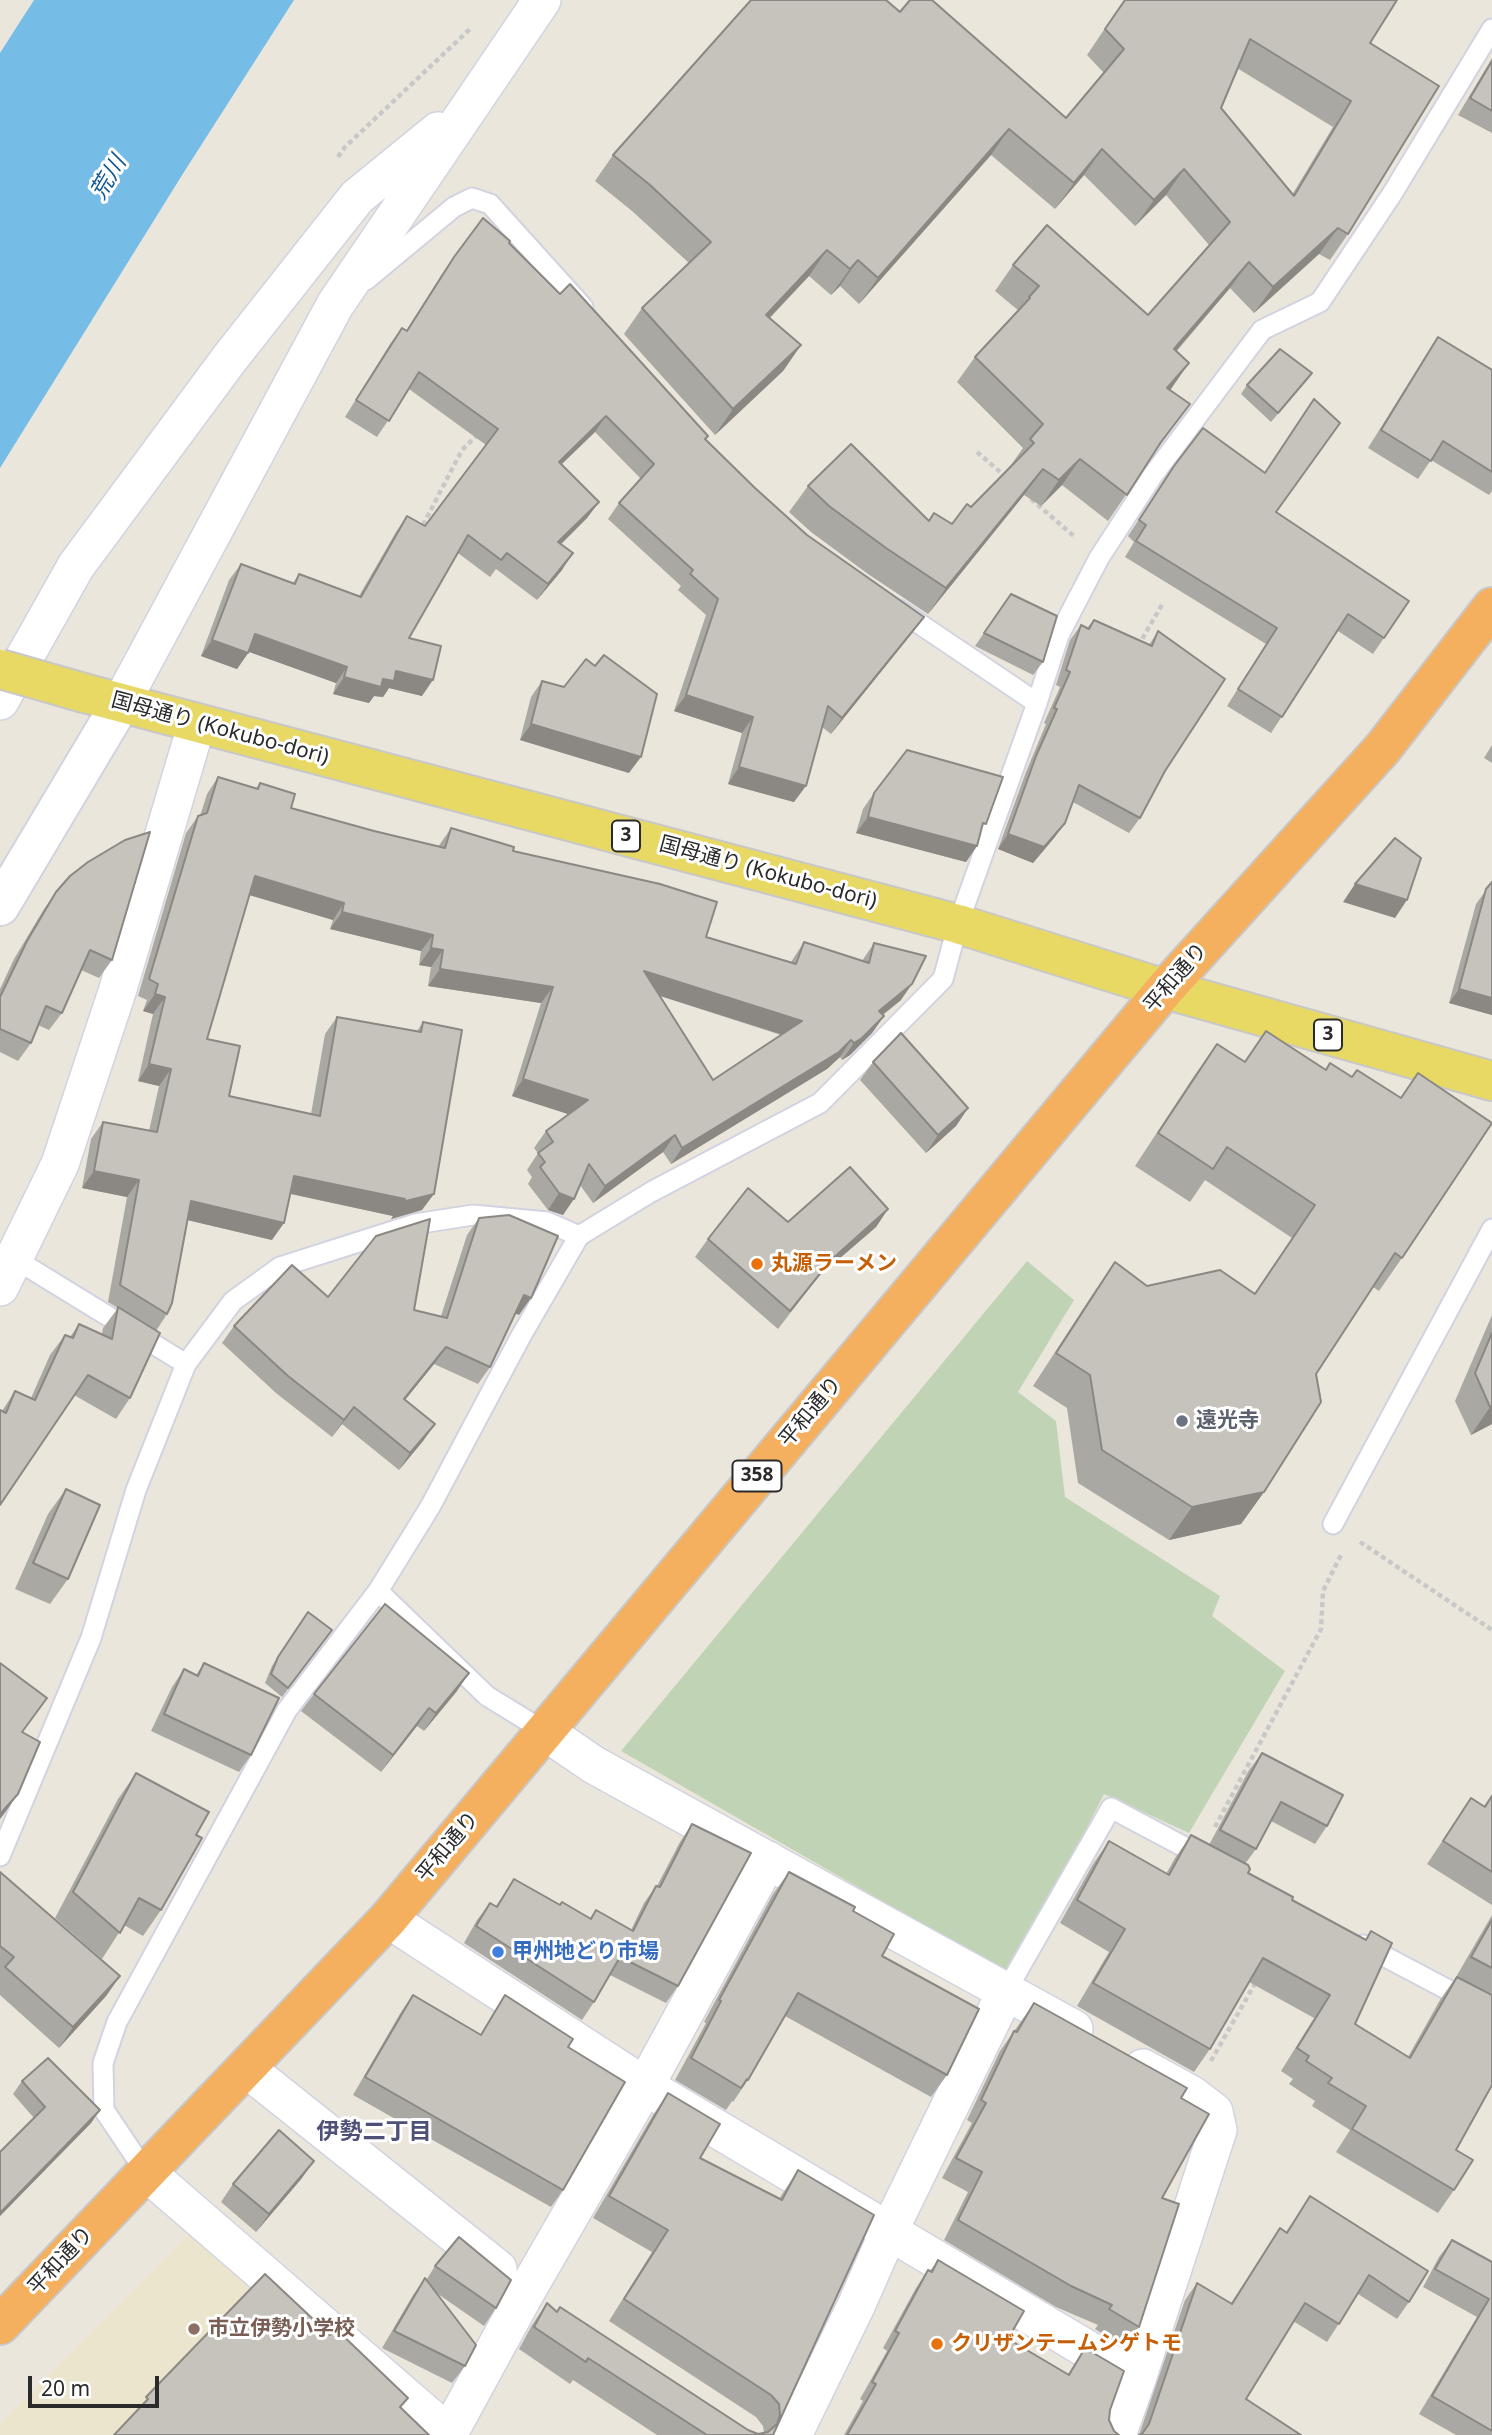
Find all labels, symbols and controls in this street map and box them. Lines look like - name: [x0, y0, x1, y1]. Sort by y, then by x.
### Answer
- water label: 荒川: [85, 151, 133, 205]
- street label: 国母通り (Kokubo-dori): [109, 688, 331, 770]
- road number: 3: [612, 820, 640, 852]
- street label: 国母通り (Kokubo-dori): [657, 832, 879, 914]
- street label: 平和通り: [1139, 938, 1213, 1018]
- road number: 3: [1314, 1020, 1342, 1050]
- place label: 丸源ラーメン: [771, 1251, 897, 1277]
- marker: 丸源ラーメン: [749, 1256, 765, 1272]
- street label: 平和通り: [774, 1372, 848, 1452]
- place label: 遠光寺: [1196, 1408, 1259, 1434]
- marker: 遠光寺: [1174, 1413, 1190, 1429]
- road number: 358: [732, 1460, 782, 1492]
- street label: 平和通り: [411, 1807, 485, 1887]
- place label: 甲州地どり市場: [512, 1939, 659, 1965]
- marker: 甲州地どり市場: [490, 1944, 506, 1960]
- district label: 伊勢二丁目: [317, 2118, 431, 2146]
- street label: 平和通り: [23, 2222, 99, 2300]
- place label: 市立伊勢小学校: [208, 2316, 355, 2342]
- marker: 市立伊勢小学校: [186, 2321, 202, 2337]
- place label: クリザンテームシゲトモ: [951, 2331, 1182, 2357]
- marker: クリザンテームシゲトモ: [929, 2336, 945, 2352]
- scale bar: [32, 2362, 163, 2406]
- text: 20 m: [41, 2374, 90, 2402]

